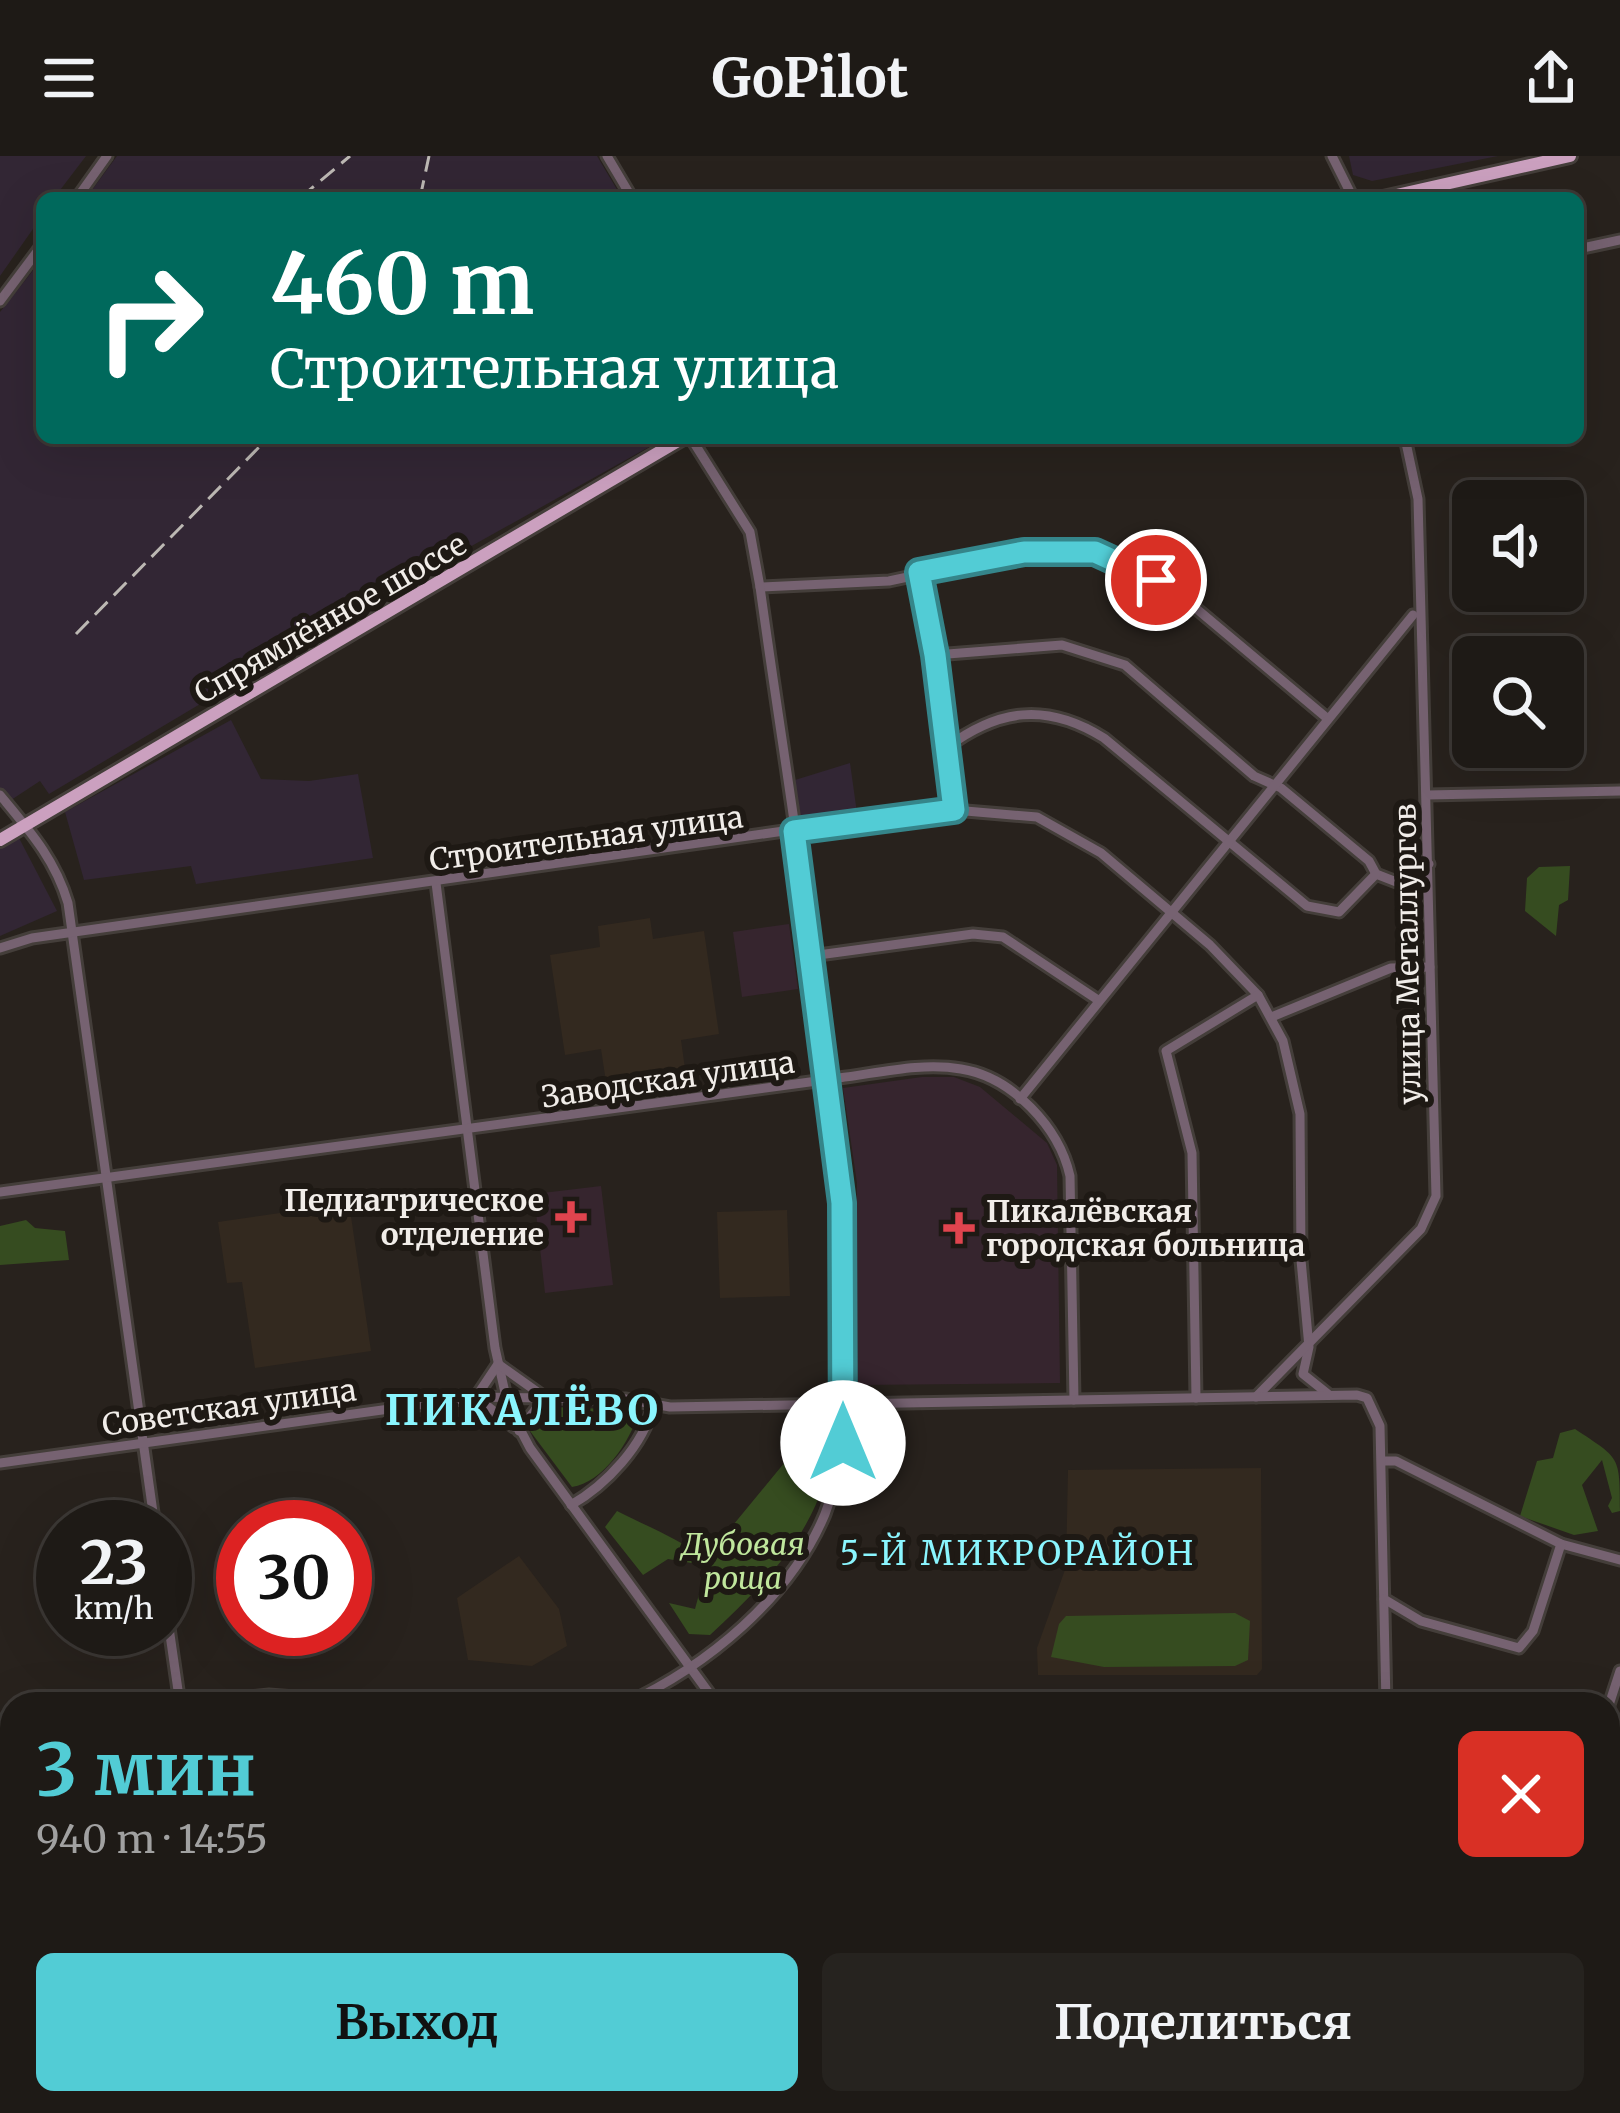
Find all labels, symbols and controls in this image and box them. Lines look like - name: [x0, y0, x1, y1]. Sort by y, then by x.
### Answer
- text: GoPilot: [712, 44, 908, 112]
- icon: menu: [36, 45, 102, 111]
- icon: share: [1518, 45, 1584, 111]
- text: 460 m: [270, 231, 534, 337]
- icon: right: [72, 240, 228, 396]
- text: Строительная улица: [270, 335, 839, 403]
- map controls: [1452, 480, 1584, 768]
- button: sound: [1452, 480, 1584, 612]
- street label: Спрямлённое шоссе: [187, 525, 473, 711]
- pin: [1105, 529, 1207, 631]
- icon: arrive: [1123, 547, 1189, 613]
- button: search: [1452, 636, 1584, 768]
- street label: Строительная улица: [427, 797, 745, 879]
- street label: улица Металлургов: [1385, 803, 1429, 1105]
- street label: Заводская улица: [539, 1042, 797, 1116]
- place label: Педиатрическое отделение: [284, 1181, 544, 1253]
- place label: Пикалёвская городская больница: [986, 1192, 1305, 1264]
- marker: Педиатрическое отделение: [555, 1201, 587, 1233]
- marker: Пикалёвская городская больница: [943, 1212, 975, 1244]
- street label: Советская улица: [100, 1370, 358, 1444]
- position arrow: [780, 1380, 906, 1506]
- district label: ПИКАЛЁВО: [385, 1384, 661, 1436]
- speed limit sign: 30: [216, 1500, 372, 1656]
- text: 23: [80, 1525, 148, 1600]
- park label: Дубовая роща: [679, 1525, 805, 1597]
- district label: 5-Й МИКРОРАЙОН: [840, 1532, 1196, 1574]
- text: km/h: [74, 1589, 154, 1627]
- text: 3 мин: [36, 1724, 256, 1815]
- button: close: [1458, 1731, 1584, 1857]
- text: 940 m · 14:55: [36, 1815, 268, 1864]
- button: Выход: [36, 1953, 798, 2091]
- button: Поделиться: [822, 1953, 1584, 2091]

